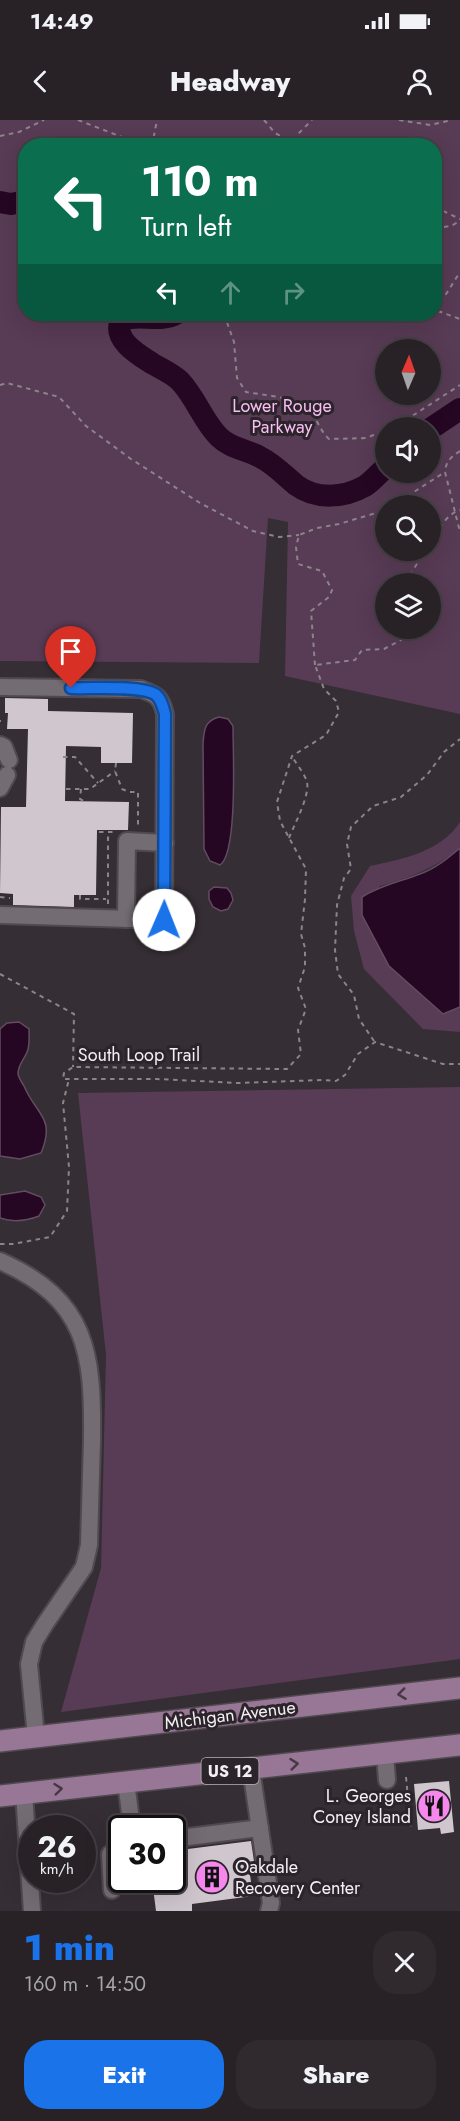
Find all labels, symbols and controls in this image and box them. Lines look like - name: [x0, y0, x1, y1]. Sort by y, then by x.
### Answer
- text: 14:49: [30, 5, 94, 37]
- text: Headway: [170, 62, 290, 101]
- icon: back: [24, 65, 57, 98]
- icon: person: [403, 65, 436, 98]
- text: 110 m: [141, 151, 259, 212]
- icon: left: [42, 162, 120, 240]
- text: Turn left: [141, 207, 231, 246]
- icon: left: [151, 276, 184, 309]
- icon: ahead: [214, 276, 247, 309]
- icon: right: [277, 276, 310, 309]
- north arrow: [375, 339, 441, 405]
- map controls: [375, 339, 441, 639]
- park label: Lower Rouge Parkway: [232, 393, 332, 440]
- button: sound: [375, 417, 441, 483]
- button: search: [375, 495, 441, 561]
- button: layers: [375, 573, 441, 639]
- pin: [45, 626, 96, 688]
- icon: arrive: [54, 635, 87, 668]
- position arrow: [132, 888, 196, 952]
- street label: South Loop Trail: [78, 1042, 200, 1068]
- one-way arrow: [397, 1687, 406, 1700]
- street label: Michigan Avenue: [163, 1694, 297, 1736]
- road number: US 12: [202, 1758, 258, 1784]
- one-way arrow: [289, 1758, 298, 1771]
- one-way arrow: [54, 1783, 63, 1796]
- place label: L. Georges Coney Island: [313, 1783, 411, 1830]
- restaurant icon: L. Georges Coney Island: [416, 1788, 452, 1824]
- speed limit sign: 30: [108, 1815, 186, 1893]
- text: 26: [37, 1825, 77, 1868]
- place label: Oakdale Recovery Center: [235, 1854, 361, 1901]
- text: km/h: [40, 1858, 74, 1880]
- building icon: Oakdale Recovery Center: [194, 1859, 230, 1895]
- text: 1 min: [24, 1921, 115, 1973]
- button: close: [373, 1931, 436, 1994]
- text: 160 m · 14:50: [24, 1970, 146, 1999]
- button: Exit: [24, 2040, 224, 2109]
- button: Share: [236, 2040, 436, 2109]

